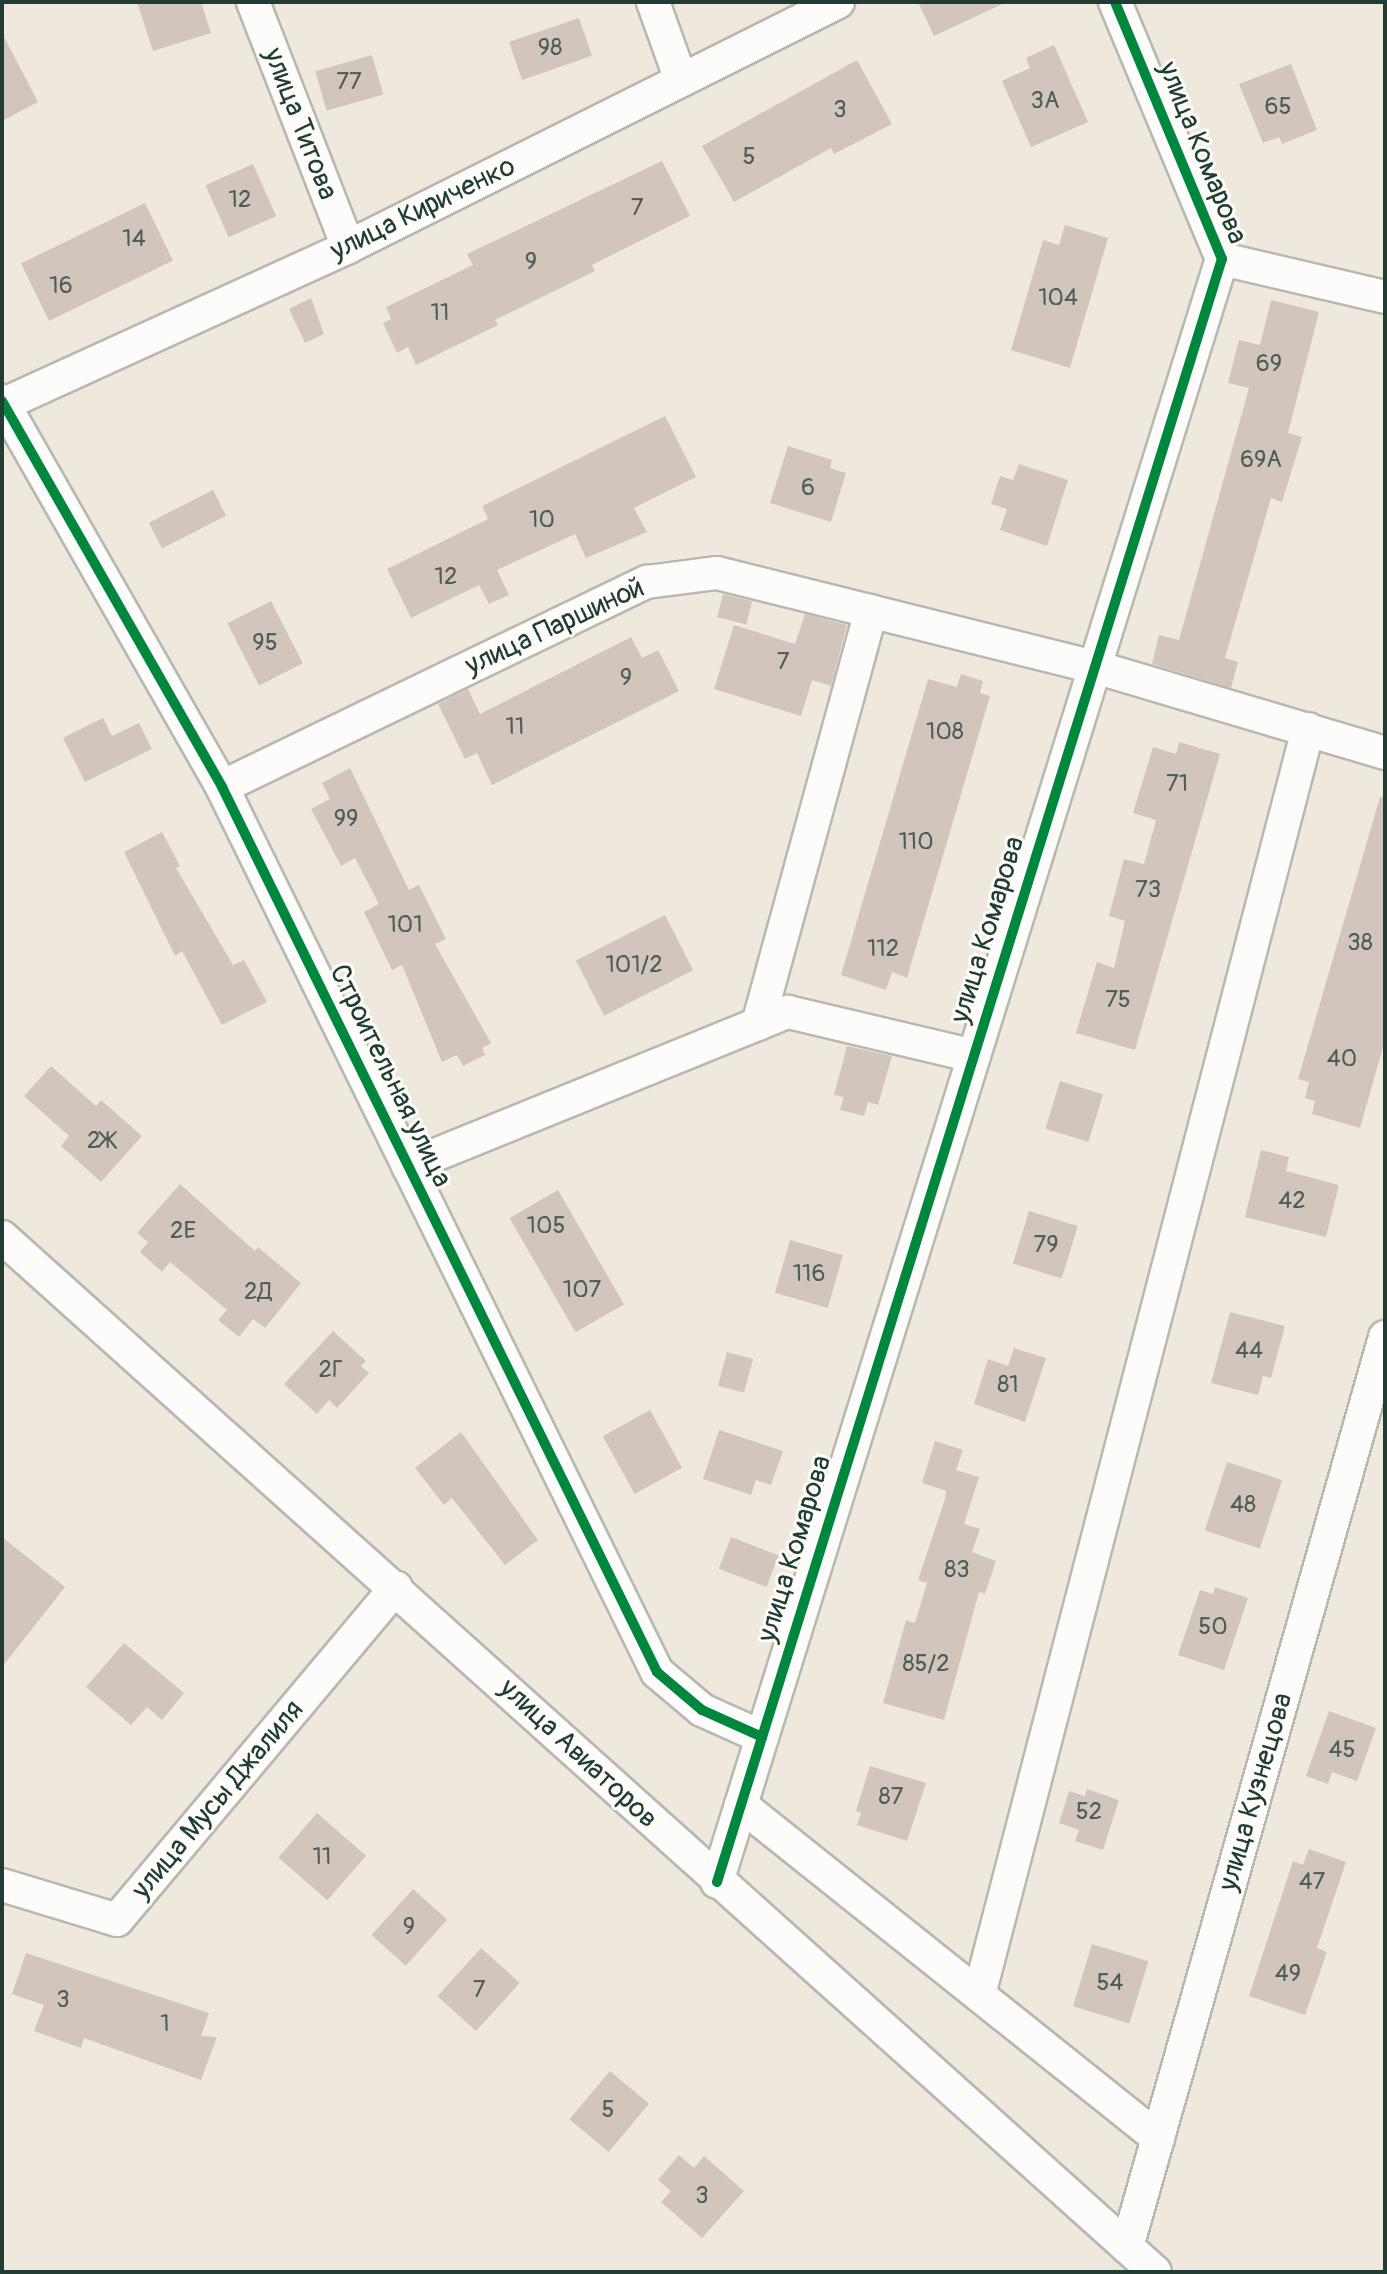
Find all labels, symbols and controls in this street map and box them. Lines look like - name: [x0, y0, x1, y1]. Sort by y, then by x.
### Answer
- house number: 98: [538, 34, 562, 62]
- street label: улица Титова: [256, 43, 344, 205]
- street label: улица Комарова: [1150, 57, 1254, 249]
- house number: 77: [336, 68, 362, 96]
- house number: 3А: [1031, 87, 1059, 115]
- house number: 65: [1265, 93, 1291, 121]
- house number: 3: [833, 96, 847, 124]
- house number: 5: [742, 143, 756, 171]
- street label: улица Кириченко: [325, 150, 521, 268]
- house number: 12: [229, 186, 251, 214]
- house number: 7: [631, 194, 643, 222]
- house number: 14: [122, 225, 146, 253]
- house number: 9: [525, 248, 537, 276]
- house number: 16: [49, 272, 73, 300]
- house number: 104: [1038, 284, 1078, 312]
- house number: 11: [431, 299, 449, 327]
- house number: 69: [1256, 350, 1282, 378]
- house number: 69А: [1240, 446, 1282, 474]
- house number: 6: [801, 474, 815, 502]
- house number: 10: [529, 506, 555, 534]
- house number: 12: [435, 563, 457, 591]
- street label: улица Паршиной: [460, 571, 650, 683]
- house number: 95: [252, 629, 278, 657]
- house number: 7: [777, 648, 789, 676]
- house number: 9: [620, 664, 632, 692]
- house number: 11: [506, 713, 524, 741]
- house number: 108: [926, 718, 964, 746]
- house number: 71: [1166, 770, 1188, 798]
- house number: 99: [334, 805, 358, 833]
- house number: 110: [898, 828, 934, 856]
- street label: улица Комарова: [944, 833, 1032, 1027]
- house number: 73: [1135, 876, 1161, 904]
- house number: 101: [387, 911, 423, 939]
- house number: 38: [1347, 929, 1373, 957]
- house number: 112: [867, 935, 899, 963]
- house number: 101/2: [605, 951, 663, 979]
- street label: Строительная улица: [322, 959, 458, 1193]
- house number: 75: [1105, 986, 1131, 1014]
- house number: 40: [1327, 1045, 1357, 1073]
- house number: 2Ж: [87, 1127, 115, 1155]
- house number: 42: [1278, 1187, 1306, 1215]
- house number: 105: [527, 1212, 565, 1240]
- house number: 2Е: [170, 1217, 196, 1245]
- house number: 79: [1033, 1231, 1059, 1259]
- house number: 116: [793, 1260, 825, 1288]
- house number: 107: [563, 1276, 601, 1304]
- house number: 2Д: [244, 1278, 272, 1306]
- house number: 44: [1235, 1337, 1263, 1365]
- house number: 2Г: [319, 1356, 343, 1384]
- house number: 81: [997, 1371, 1019, 1399]
- street label: улица Комарова: [751, 1452, 839, 1646]
- house number: 48: [1230, 1491, 1256, 1519]
- house number: 83: [944, 1556, 970, 1584]
- house number: 50: [1198, 1613, 1228, 1641]
- house number: 85/2: [902, 1650, 950, 1678]
- street label: улица Авиаторов: [492, 1672, 664, 1836]
- street label: улица Кузнецова: [1212, 1689, 1300, 1895]
- street label: улица Мусы Джалиля: [125, 1694, 311, 1906]
- house number: 45: [1329, 1736, 1355, 1764]
- house number: 87: [879, 1783, 903, 1811]
- house number: 52: [1076, 1798, 1102, 1826]
- house number: 11: [313, 1843, 331, 1871]
- house number: 47: [1299, 1868, 1325, 1896]
- house number: 9: [403, 1913, 415, 1941]
- house number: 49: [1275, 1960, 1301, 1988]
- house number: 54: [1097, 1969, 1123, 1997]
- house number: 7: [473, 1976, 485, 2004]
- house number: 3: [56, 1986, 70, 2014]
- house number: 1: [160, 2010, 170, 2038]
- house number: 5: [601, 2096, 615, 2124]
- house number: 3: [695, 2182, 709, 2210]

